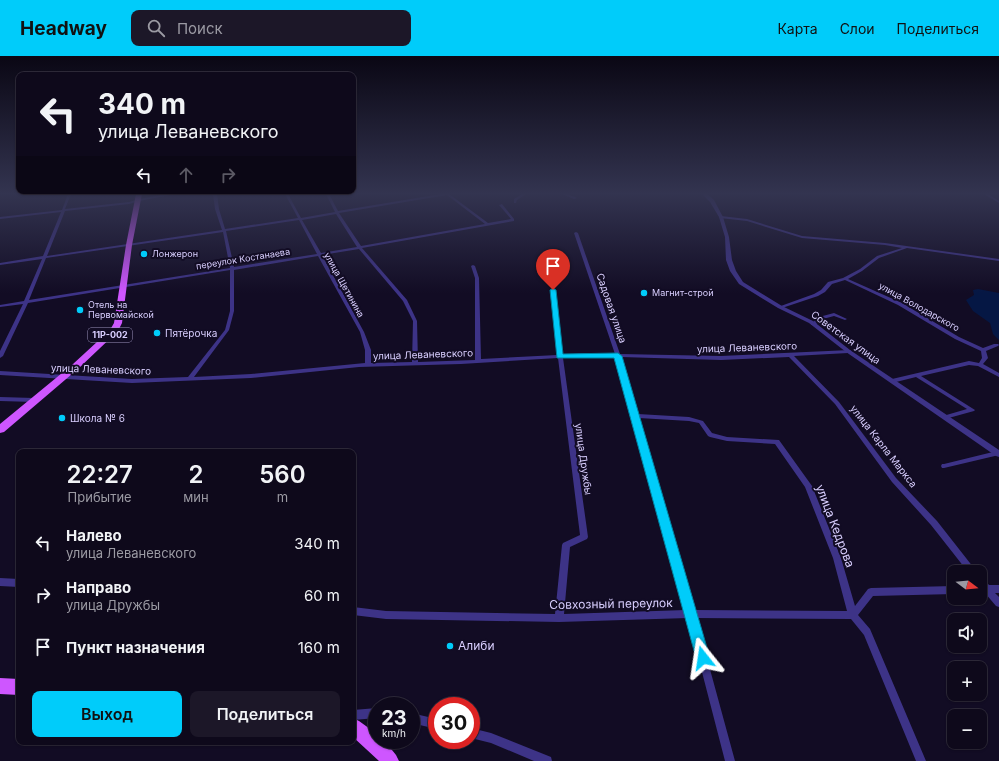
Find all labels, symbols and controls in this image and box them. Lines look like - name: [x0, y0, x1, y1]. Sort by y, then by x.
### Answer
- search box: [131, 10, 411, 46]
- text: Headway: [20, 17, 107, 40]
- icon: search: [145, 17, 167, 39]
- text: Поиск: [177, 19, 223, 38]
- text: Карта: [777, 20, 818, 37]
- text: Слои: [840, 20, 875, 37]
- text: Поделиться: [897, 20, 979, 37]
- text: 340 m: [98, 87, 186, 121]
- icon: left: [32, 88, 84, 140]
- text: улица Леваневского: [98, 121, 279, 142]
- icon: left: [133, 164, 155, 186]
- icon: ahead: [175, 164, 197, 186]
- icon: right: [217, 164, 239, 186]
- street label: переулок Костанаева: [195, 246, 291, 271]
- place label: Лонжерон: [152, 248, 198, 259]
- marker: Лонжерон: [139, 249, 149, 259]
- pin: [536, 249, 570, 290]
- street label: улица Щетинина: [322, 250, 367, 319]
- icon: arrive: [542, 255, 564, 277]
- street label: Садовая улица: [594, 271, 630, 345]
- street label: улица Володарского: [877, 280, 962, 333]
- place label: Магнит-строй: [652, 287, 714, 298]
- marker: Магнит-строй: [639, 288, 649, 298]
- place label: Отель на Первомайской: [88, 299, 154, 320]
- marker: Отель на Первомайской: [75, 305, 85, 315]
- street label: Советская улица: [809, 308, 883, 366]
- place label: Пятёрочка: [165, 327, 217, 339]
- road number: 11Р-002: [88, 328, 132, 342]
- marker: Пятёрочка: [152, 328, 162, 338]
- street label: улица Леваневского: [697, 339, 797, 355]
- street label: улица Леваневского: [373, 346, 473, 362]
- street label: улица Леваневского: [51, 361, 151, 377]
- street label: улица Карла Маркса: [848, 402, 920, 490]
- place label: Школа № 6: [70, 412, 125, 424]
- marker: Школа № 6: [57, 413, 67, 423]
- street label: улица Дружбы: [573, 422, 595, 496]
- text: 22:27: [66, 460, 133, 489]
- text: 2: [189, 460, 203, 489]
- text: 560: [259, 460, 305, 489]
- street label: улица Кедрова: [813, 482, 858, 569]
- text: Прибытие: [68, 489, 132, 505]
- text: мин: [183, 489, 209, 505]
- text: m: [277, 489, 288, 505]
- text: Налево: [66, 526, 122, 545]
- icon: left: [32, 532, 54, 554]
- text: 340 m: [294, 534, 340, 553]
- text: улица Леваневского: [66, 545, 196, 561]
- north arrow: [947, 565, 987, 605]
- map controls: [947, 565, 987, 749]
- text: Направо: [66, 578, 131, 597]
- icon: right: [32, 584, 54, 606]
- text: 60 m: [304, 586, 340, 605]
- street label: Совхозный переулок: [549, 595, 673, 612]
- text: улица Дружбы: [66, 597, 160, 613]
- button: sound: [947, 613, 987, 653]
- icon: arrive: [32, 636, 54, 658]
- position arrow: [682, 637, 724, 679]
- text: Пункт назначения: [66, 638, 205, 657]
- text: 160 m: [298, 638, 340, 657]
- place label: Алиби: [458, 638, 494, 653]
- marker: Алиби: [445, 641, 455, 651]
- button: +: [947, 661, 987, 701]
- button: Выход: [32, 691, 182, 737]
- button: Поделиться: [190, 691, 340, 737]
- speed limit sign: 30: [428, 697, 480, 749]
- text: 23: [381, 706, 407, 730]
- button: −: [947, 709, 987, 749]
- text: km/h: [382, 727, 406, 739]

